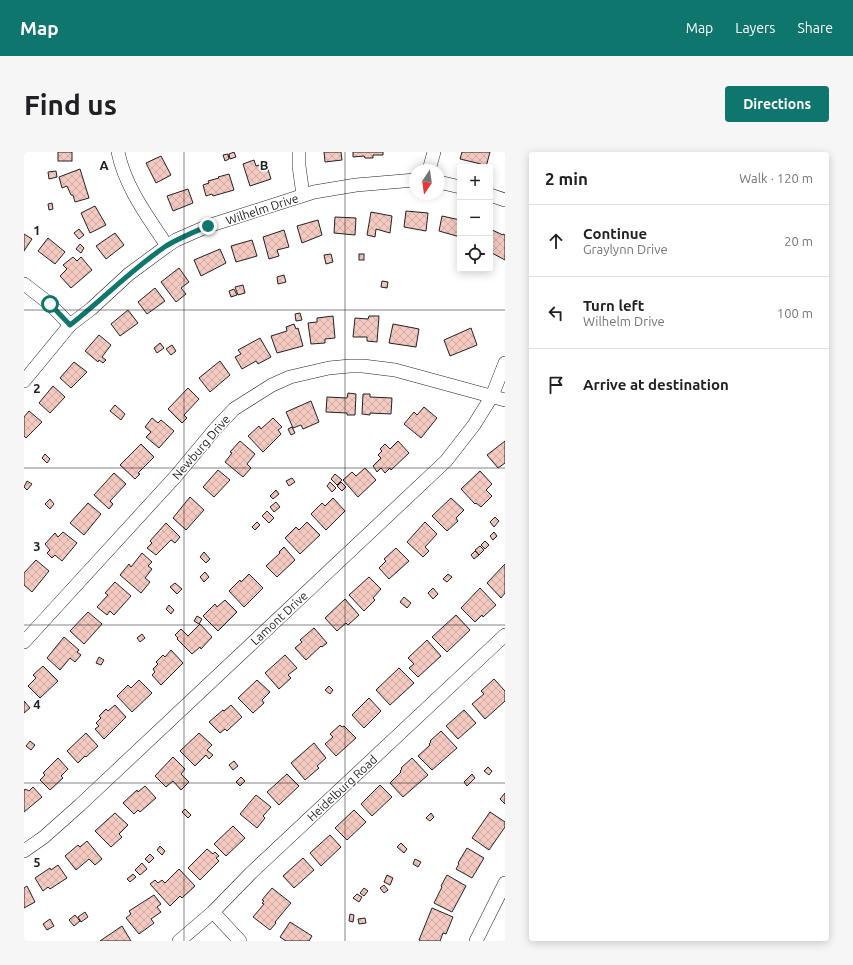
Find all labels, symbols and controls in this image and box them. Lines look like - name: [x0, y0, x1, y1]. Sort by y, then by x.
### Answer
- text: Map: [20, 17, 59, 39]
- text: Map: [686, 20, 713, 36]
- text: Layers: [735, 20, 775, 36]
- text: Share: [797, 20, 833, 36]
- button: Directions: [725, 86, 829, 122]
- text: Find us: [24, 89, 117, 120]
- text: A: [99, 158, 109, 172]
- text: B: [260, 158, 269, 172]
- north arrow: [409, 164, 445, 200]
- map controls: [457, 164, 493, 272]
- button: +: [457, 164, 493, 200]
- text: 2 min: [545, 169, 588, 188]
- text: Walk · 120 m: [739, 171, 813, 185]
- street label: Wilhelm Drive: [224, 191, 300, 227]
- button: −: [457, 200, 493, 236]
- route end: [199, 217, 217, 235]
- text: 1: [33, 223, 41, 237]
- text: Continue: [583, 225, 647, 242]
- icon: ahead: [545, 230, 567, 252]
- text: 20 m: [784, 234, 813, 248]
- button: locate: [457, 236, 493, 272]
- text: Graylynn Drive: [583, 242, 668, 256]
- route start: [41, 295, 59, 313]
- text: Turn left: [583, 297, 644, 314]
- icon: left: [545, 302, 567, 324]
- text: 100 m: [777, 306, 813, 320]
- text: Wilhelm Drive: [583, 314, 665, 328]
- icon: arrive: [545, 374, 567, 396]
- text: Arrive at destination: [583, 376, 729, 393]
- text: 2: [33, 381, 41, 395]
- street label: Newburg Drive: [170, 412, 232, 482]
- text: 3: [33, 539, 41, 553]
- street label: Lamont Drive: [248, 589, 310, 647]
- text: 4: [33, 697, 41, 711]
- street label: Heidelburg Road: [305, 752, 379, 824]
- text: 5: [33, 855, 41, 869]

